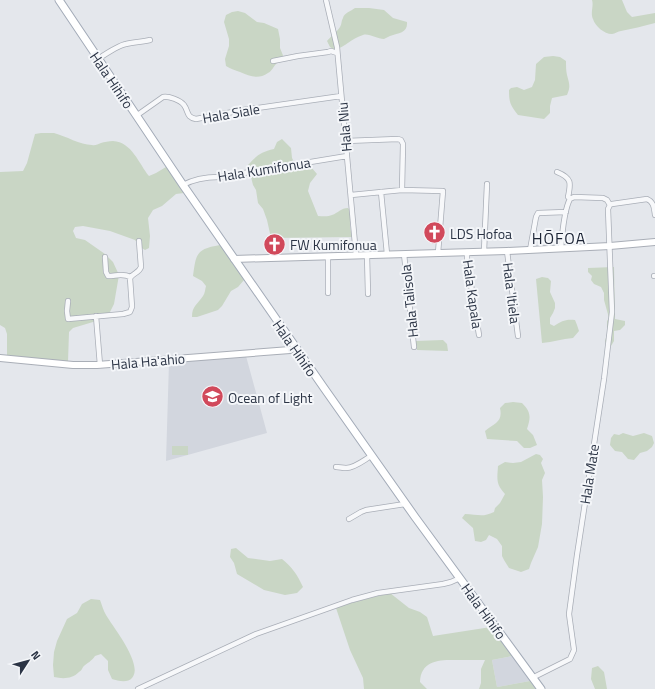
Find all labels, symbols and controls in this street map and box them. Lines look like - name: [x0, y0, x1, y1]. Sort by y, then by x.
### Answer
- street label: Hala Hihifo: [85, 47, 139, 113]
- street label: Hala Siale: [201, 98, 261, 128]
- street label: Hala Niu: [331, 101, 357, 153]
- street label: Hala Kumifonua: [216, 151, 312, 187]
- church icon: LDS Hofoa: [422, 220, 448, 246]
- place label: LDS Hofoa: [450, 223, 512, 244]
- district label: HŌFOA: [532, 226, 586, 250]
- church icon: FW Kumifonua: [262, 231, 288, 257]
- place label: FW Kumifonua: [290, 234, 377, 255]
- street label: Hala Kapala: [458, 258, 488, 330]
- street label: Hala 'Itiela: [498, 261, 526, 325]
- street label: Hala Talisola: [395, 263, 423, 339]
- street label: Hala Hihifo: [268, 315, 322, 381]
- street label: Hala Ha'ahio: [110, 347, 186, 375]
- school or university icon: Ocean of Light: [200, 384, 226, 410]
- place label: Ocean of Light: [228, 387, 312, 408]
- street label: Hala Mate: [574, 442, 604, 506]
- street label: Hala Hihifo: [456, 579, 512, 643]
- north arrow: [8, 641, 48, 681]
- text: N: [27, 647, 45, 663]

